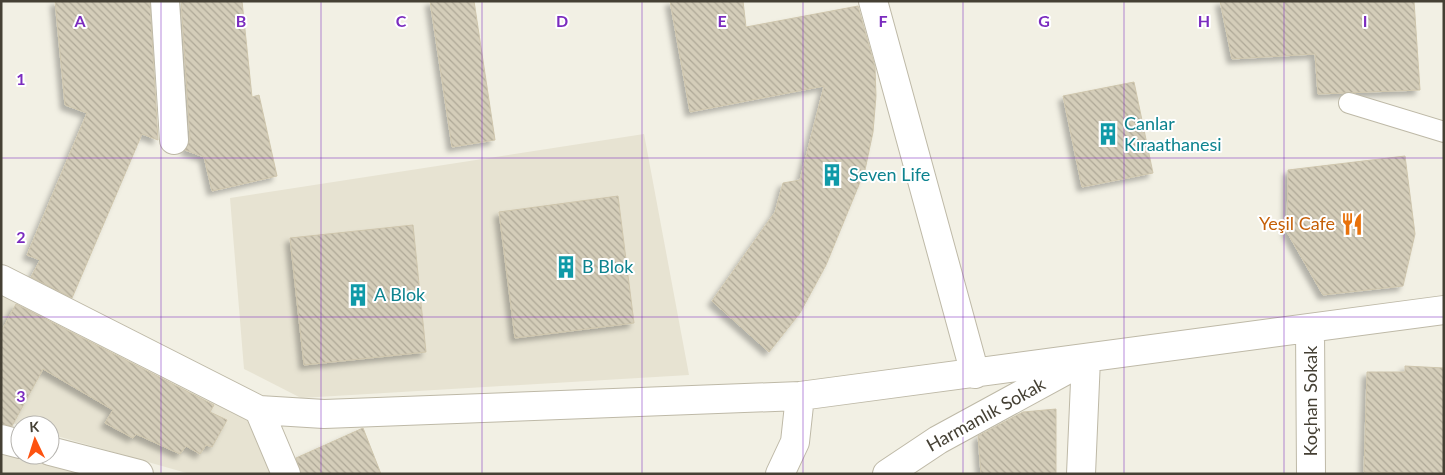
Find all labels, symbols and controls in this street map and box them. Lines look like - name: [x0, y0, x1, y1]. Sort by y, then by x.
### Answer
- text: A: [73, 11, 86, 30]
- text: B: [236, 11, 246, 30]
- text: C: [396, 11, 407, 30]
- text: D: [556, 11, 568, 30]
- text: E: [717, 11, 727, 30]
- text: F: [878, 11, 888, 30]
- text: G: [1038, 11, 1050, 30]
- text: H: [1198, 11, 1210, 30]
- text: I: [1363, 11, 1367, 30]
- text: 1: [16, 69, 26, 88]
- place label: Canlar Kıraathanesi: [1124, 112, 1222, 155]
- building icon: Canlar Kıraathanesi: [1095, 121, 1121, 147]
- building icon: Seven Life: [819, 162, 845, 188]
- place label: Seven Life: [849, 163, 930, 185]
- restaurant icon: Yeşil Cafe: [1339, 211, 1365, 237]
- place label: Yeşil Cafe: [1259, 212, 1335, 234]
- text: 2: [16, 227, 26, 246]
- building icon: B Blok: [553, 254, 579, 280]
- place label: B Blok: [582, 255, 634, 277]
- building icon: A Blok: [345, 282, 371, 308]
- place label: A Blok: [374, 283, 426, 305]
- street label: Koçhan Sokak: [1299, 345, 1321, 456]
- street label: Harmanlık Sokak: [922, 372, 1049, 456]
- text: 3: [16, 386, 26, 405]
- north arrow: [10, 415, 60, 465]
- text: K: [29, 418, 40, 435]

